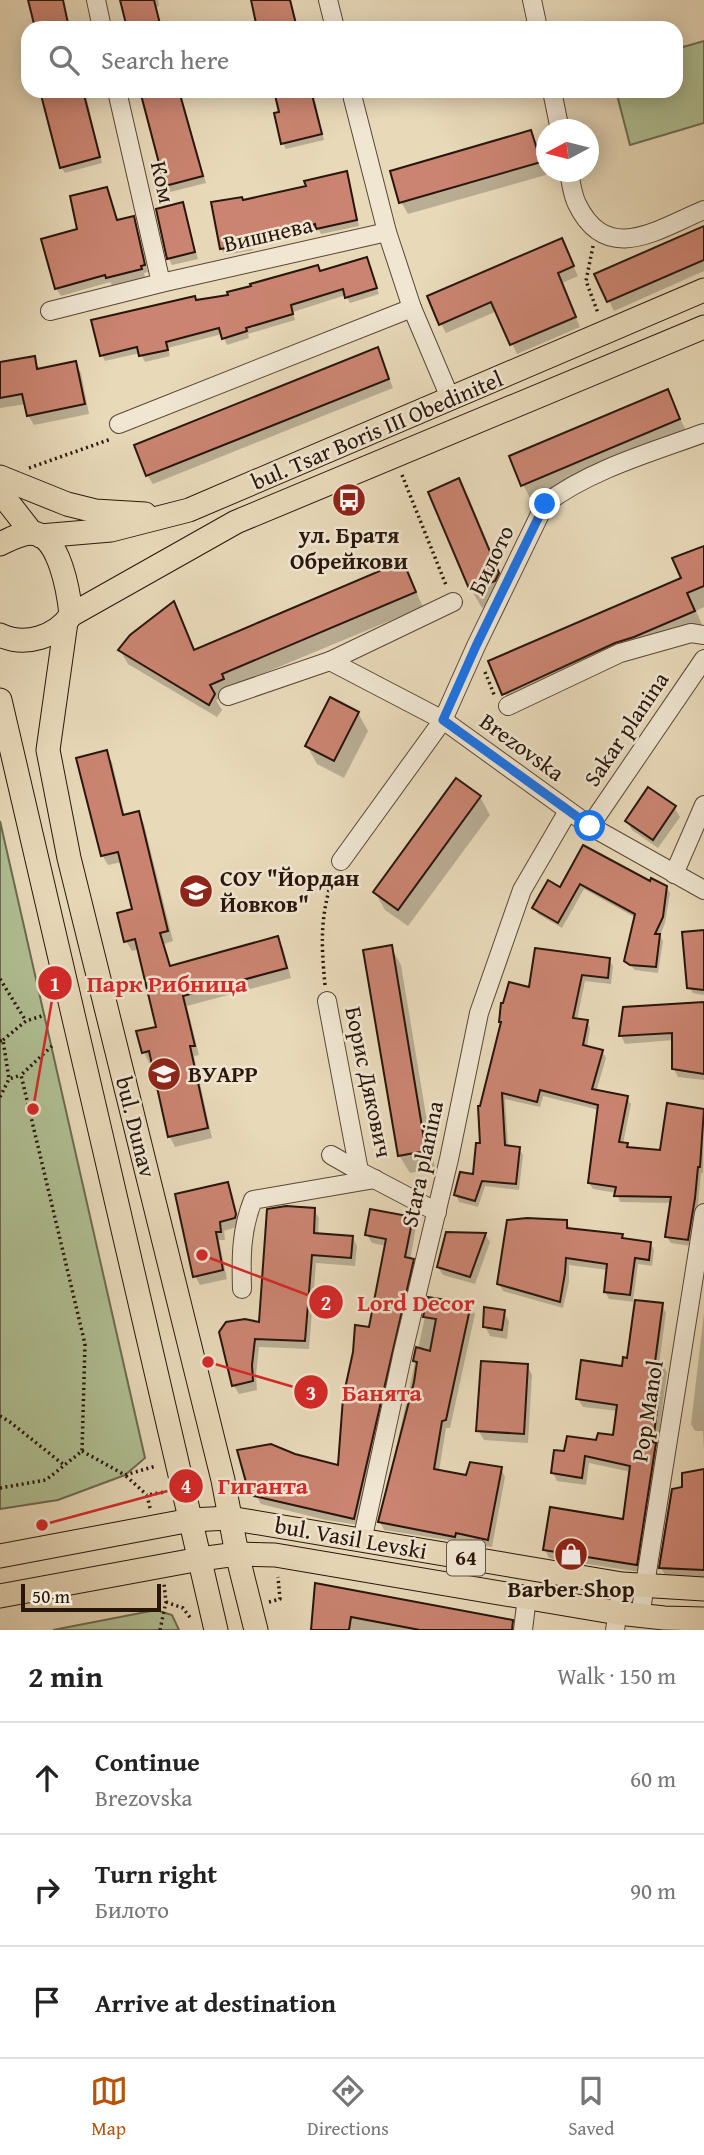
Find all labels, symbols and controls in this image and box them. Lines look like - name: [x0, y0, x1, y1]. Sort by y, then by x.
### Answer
- search box: [21, 21, 683, 98]
- text: Search here: [101, 40, 229, 79]
- icon: search: [45, 41, 83, 79]
- north arrow: [536, 119, 599, 182]
- street label: Ком: [143, 158, 184, 206]
- street label: Вишнева: [220, 207, 316, 260]
- street label: bul. Tsar Boris III Obedinitel: [246, 362, 508, 498]
- bus stop icon: ул. Братя Обрейкови: [330, 481, 368, 519]
- route end: [529, 488, 560, 519]
- place label: ул. Братя Обрейкови: [290, 518, 408, 577]
- street label: Билото: [460, 519, 522, 600]
- street label: Sakar planina: [575, 665, 676, 793]
- street label: Brezovska: [473, 705, 572, 789]
- route start: [574, 810, 605, 841]
- place label: СОУ "Йордан Йовков": [220, 861, 359, 920]
- school or university icon: СОУ "Йордан Йовков": [177, 872, 215, 910]
- callout: Парк Рибница: [37, 961, 261, 1006]
- text: Парк Рибница: [87, 966, 248, 1001]
- text: 1: [50, 968, 60, 999]
- street label: Борис Дякович: [337, 1003, 402, 1160]
- school or university icon: ВУАРР: [145, 1055, 183, 1093]
- place label: ВУАРР: [188, 1057, 258, 1090]
- street label: bul. Dunav: [108, 1073, 165, 1181]
- street label: Stara planina: [392, 1098, 451, 1230]
- callout: Lord Decor: [308, 1280, 488, 1325]
- text: Lord Decor: [357, 1285, 475, 1320]
- text: 2: [321, 1287, 331, 1318]
- street label: Pop Manol: [622, 1358, 671, 1464]
- callout: Банята: [293, 1370, 436, 1415]
- text: Банята: [342, 1375, 423, 1410]
- text: 3: [306, 1377, 316, 1408]
- callout: Гиганта: [169, 1463, 322, 1508]
- text: Гиганта: [218, 1468, 309, 1503]
- text: 4: [181, 1470, 192, 1501]
- street label: bul. Vasil Levski: [272, 1508, 430, 1567]
- shop icon: Barber Shop: [552, 1535, 590, 1573]
- road number: 64: [447, 1540, 485, 1576]
- place label: Barber Shop: [507, 1572, 635, 1605]
- scale bar: [21, 1581, 161, 1613]
- text: 50 m: [32, 1582, 70, 1610]
- text: 2 min: [28, 1654, 103, 1698]
- text: Walk · 150 m: [557, 1659, 676, 1692]
- text: Continue: [95, 1742, 200, 1781]
- icon: ahead: [28, 1759, 66, 1797]
- text: 60 m: [630, 1762, 676, 1795]
- text: Brezovska: [95, 1781, 192, 1814]
- text: Turn right: [95, 1854, 217, 1893]
- icon: right: [28, 1871, 66, 1909]
- text: 90 m: [630, 1874, 676, 1907]
- text: Билото: [95, 1893, 169, 1926]
- icon: arrive: [28, 1983, 66, 2021]
- text: Arrive at destination: [95, 1983, 336, 2022]
- tab: Map: [90, 2072, 128, 2142]
- tab: Directions: [307, 2072, 389, 2142]
- tab: Saved: [568, 2072, 614, 2142]

